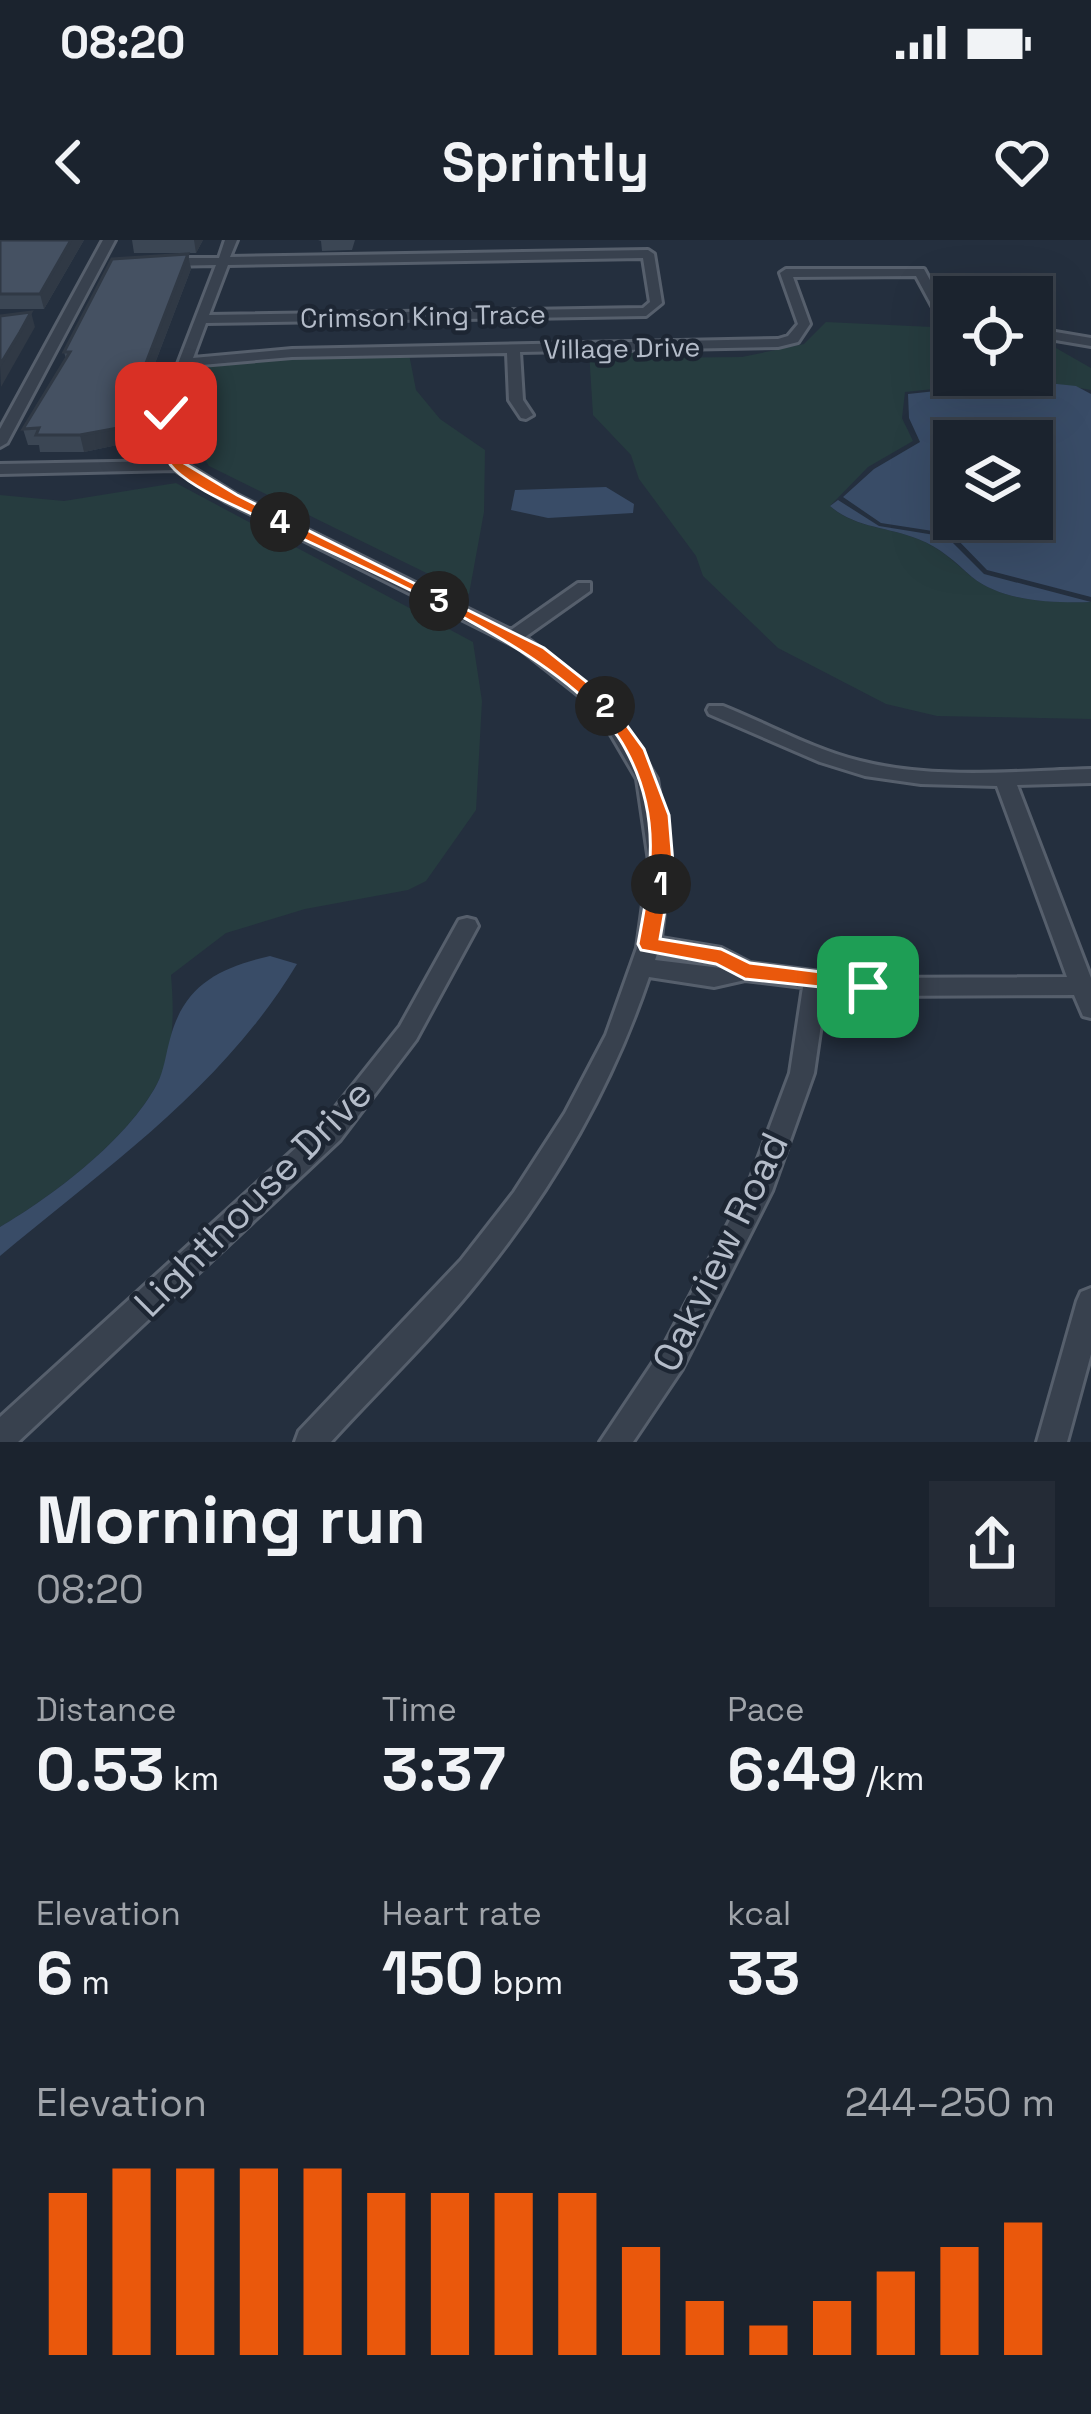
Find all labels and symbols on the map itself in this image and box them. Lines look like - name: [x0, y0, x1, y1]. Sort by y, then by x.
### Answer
- street label: Crimson King Trace: [300, 296, 546, 336]
- street label: Village Drive: [543, 329, 701, 367]
- pin: [115, 362, 217, 464]
- pin: 4: [250, 492, 310, 552]
- pin: 3: [409, 571, 469, 631]
- pin: 2: [575, 676, 635, 736]
- pin: 1: [631, 854, 691, 914]
- pin: [817, 936, 919, 1038]
- street label: Lighthouse Drive: [124, 1069, 382, 1327]
- street label: Oakview Road: [641, 1125, 799, 1379]

